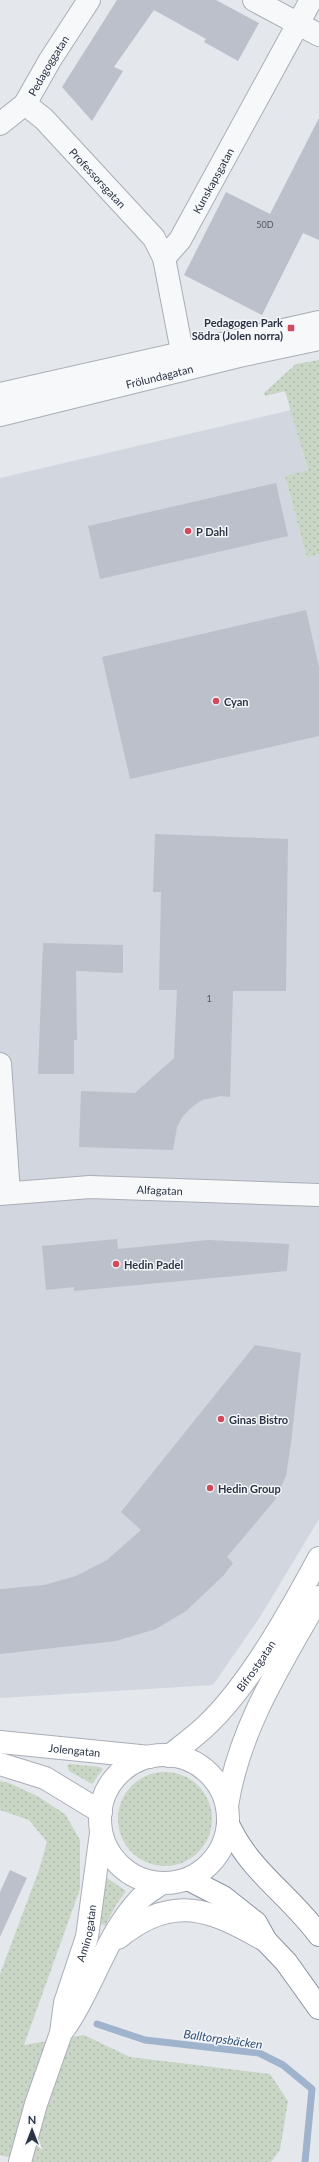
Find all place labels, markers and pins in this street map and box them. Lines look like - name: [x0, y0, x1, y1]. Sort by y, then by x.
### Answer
- place label: Pedagogen Park Södra (Jolen norra): [192, 316, 283, 342]
- marker: Pedagogen Park Södra (Jolen norra): [286, 323, 296, 333]
- place label: P Dahl: [196, 525, 228, 538]
- marker: P Dahl: [183, 526, 193, 536]
- place label: Cyan: [224, 695, 249, 708]
- marker: Cyan: [211, 696, 221, 706]
- place label: Hedin Padel: [124, 1258, 183, 1271]
- marker: Hedin Padel: [111, 1259, 121, 1269]
- place label: Ginas Bistro: [229, 1413, 288, 1426]
- marker: Ginas Bistro: [216, 1414, 226, 1424]
- place label: Hedin Group: [218, 1482, 281, 1495]
- marker: Hedin Group: [205, 1483, 215, 1493]

